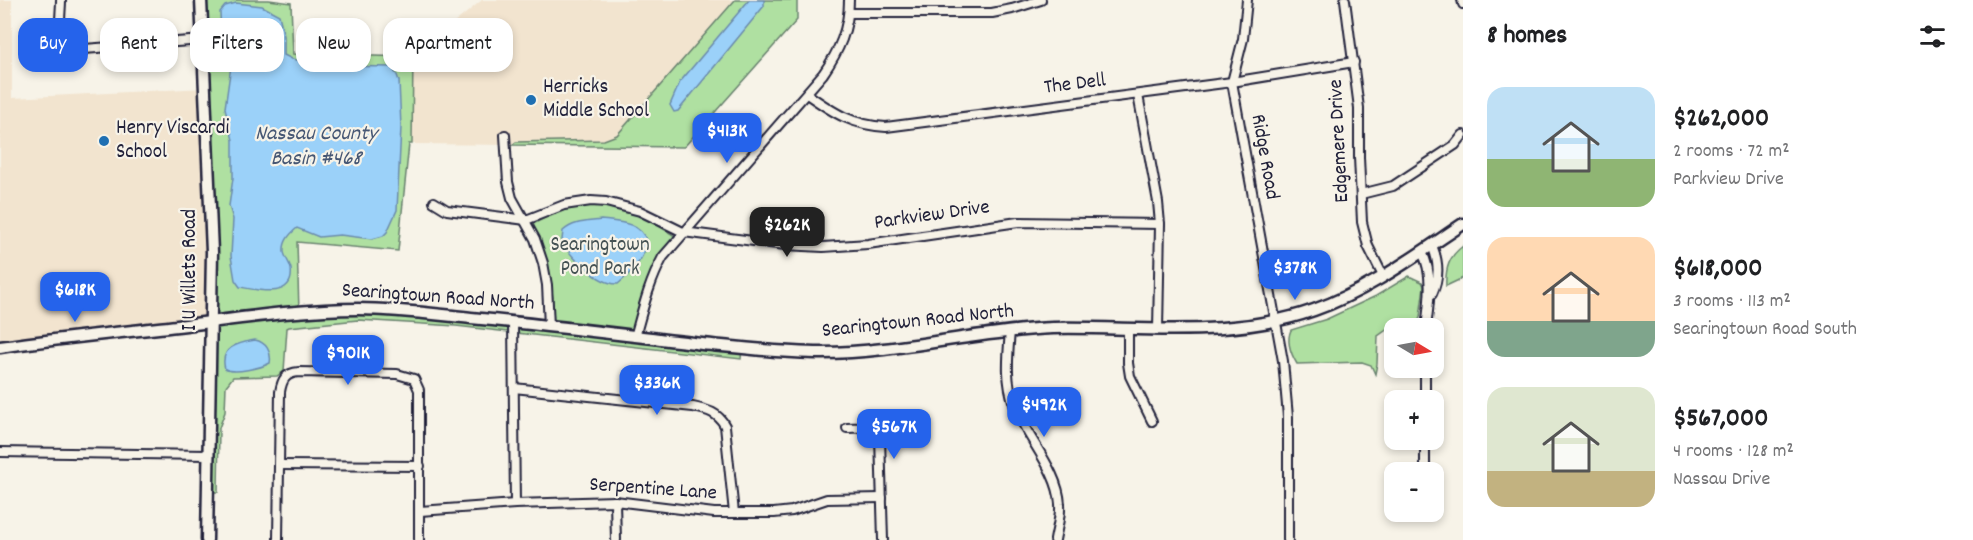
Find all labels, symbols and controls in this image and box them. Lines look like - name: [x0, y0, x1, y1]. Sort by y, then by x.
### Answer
- chip: Buy: [18, 18, 88, 72]
- chip: Rent: [100, 18, 178, 72]
- chip: Filters: [190, 18, 284, 72]
- chip: New: [296, 18, 371, 72]
- chip: Apartment: [383, 18, 513, 72]
- text: 8 homes: [1487, 18, 1567, 55]
- icon: filters: [1916, 20, 1949, 53]
- street label: The Dell: [1042, 66, 1108, 104]
- place label: Herricks Middle School: [543, 73, 649, 127]
- street label: Edgemere Drive: [1322, 78, 1358, 204]
- marker: Herricks Middle School: [524, 93, 538, 107]
- text: $262,000: [1673, 101, 1769, 138]
- icon: home: [1535, 111, 1607, 183]
- street label: Ridge Road: [1242, 112, 1286, 202]
- pin: $413K: [685, 113, 769, 164]
- place label: Henry Viscardi School: [116, 114, 230, 168]
- text: $413K: [707, 118, 747, 146]
- water label: Nassau County Basin #468: [255, 119, 380, 175]
- marker: Henry Viscardi School: [97, 134, 111, 148]
- text: 2 rooms · 72 m²: [1673, 138, 1789, 166]
- text: Parkview Drive: [1673, 166, 1784, 194]
- street label: Parkview Drive: [872, 193, 992, 239]
- pin: $262K: [745, 207, 829, 258]
- street label: I U Willets Road: [176, 209, 206, 331]
- text: $262K: [764, 212, 810, 240]
- park label: Searingtown Pond Park: [550, 231, 650, 285]
- pin: $378K: [1253, 250, 1337, 301]
- text: $618,000: [1673, 251, 1763, 288]
- text: $378K: [1273, 255, 1317, 283]
- icon: home: [1535, 261, 1607, 333]
- pin: $618K: [33, 272, 117, 323]
- street label: Searingtown Road North: [341, 276, 535, 320]
- text: $618K: [54, 277, 96, 305]
- text: 3 rooms · 113 m²: [1673, 288, 1791, 316]
- street label: Searingtown Road North: [820, 297, 1016, 347]
- text: Searingtown Road South: [1673, 316, 1857, 344]
- north arrow: [1384, 318, 1444, 378]
- map controls: [1384, 318, 1444, 522]
- pin: $901K: [306, 335, 390, 386]
- text: $901K: [326, 340, 370, 368]
- pin: $336K: [615, 365, 699, 416]
- text: $336K: [634, 370, 680, 398]
- pin: $492K: [1002, 387, 1086, 438]
- button: +: [1384, 390, 1444, 450]
- text: $492K: [1021, 392, 1067, 420]
- text: $567,000: [1673, 401, 1768, 438]
- pin: $567K: [852, 409, 936, 460]
- icon: home: [1535, 411, 1607, 483]
- text: $567K: [871, 414, 917, 442]
- text: 4 rooms · 128 m²: [1673, 438, 1794, 466]
- button: −: [1384, 462, 1444, 522]
- text: Nassau Drive: [1673, 466, 1770, 494]
- street label: Serpentine Lane: [588, 471, 718, 509]

